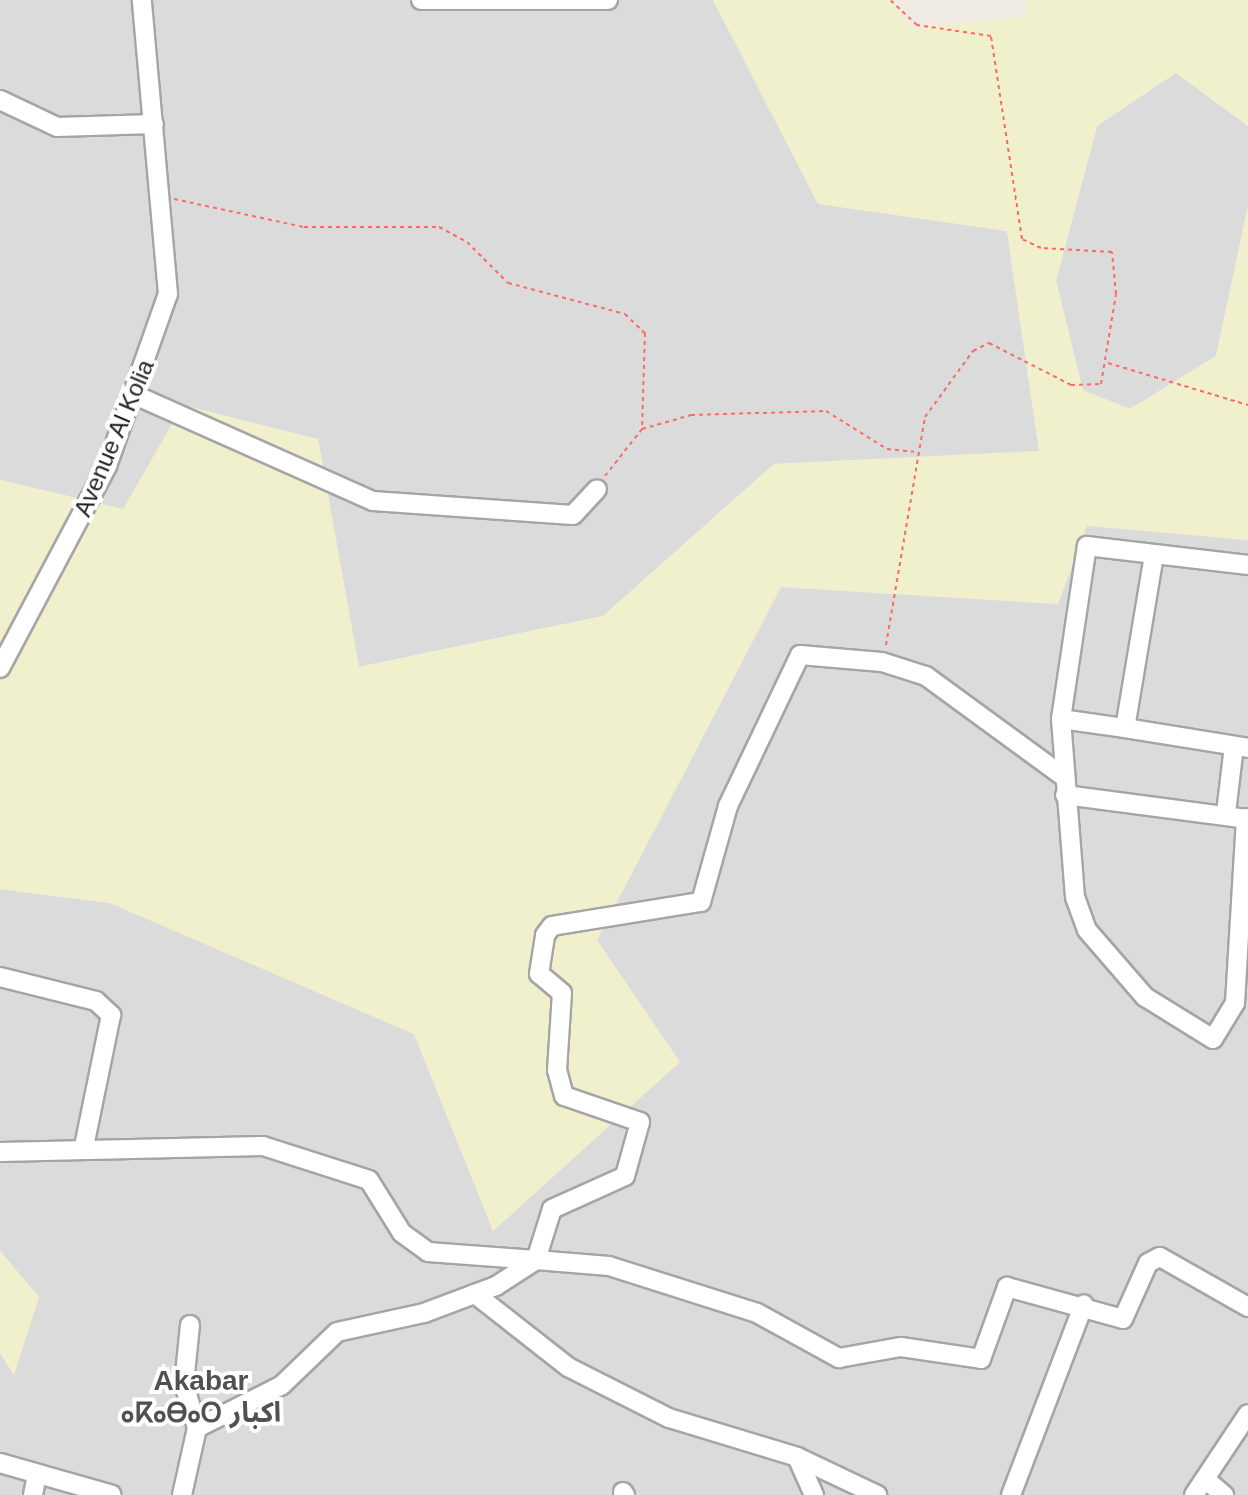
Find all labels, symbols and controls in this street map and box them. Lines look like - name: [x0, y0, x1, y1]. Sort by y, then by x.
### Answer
- street label: Avenue Al Kolia: [68, 355, 160, 521]
- district label: Akabar ⴰⴽⴰⴱⴰⵔ اكبار: [121, 1364, 281, 1430]

